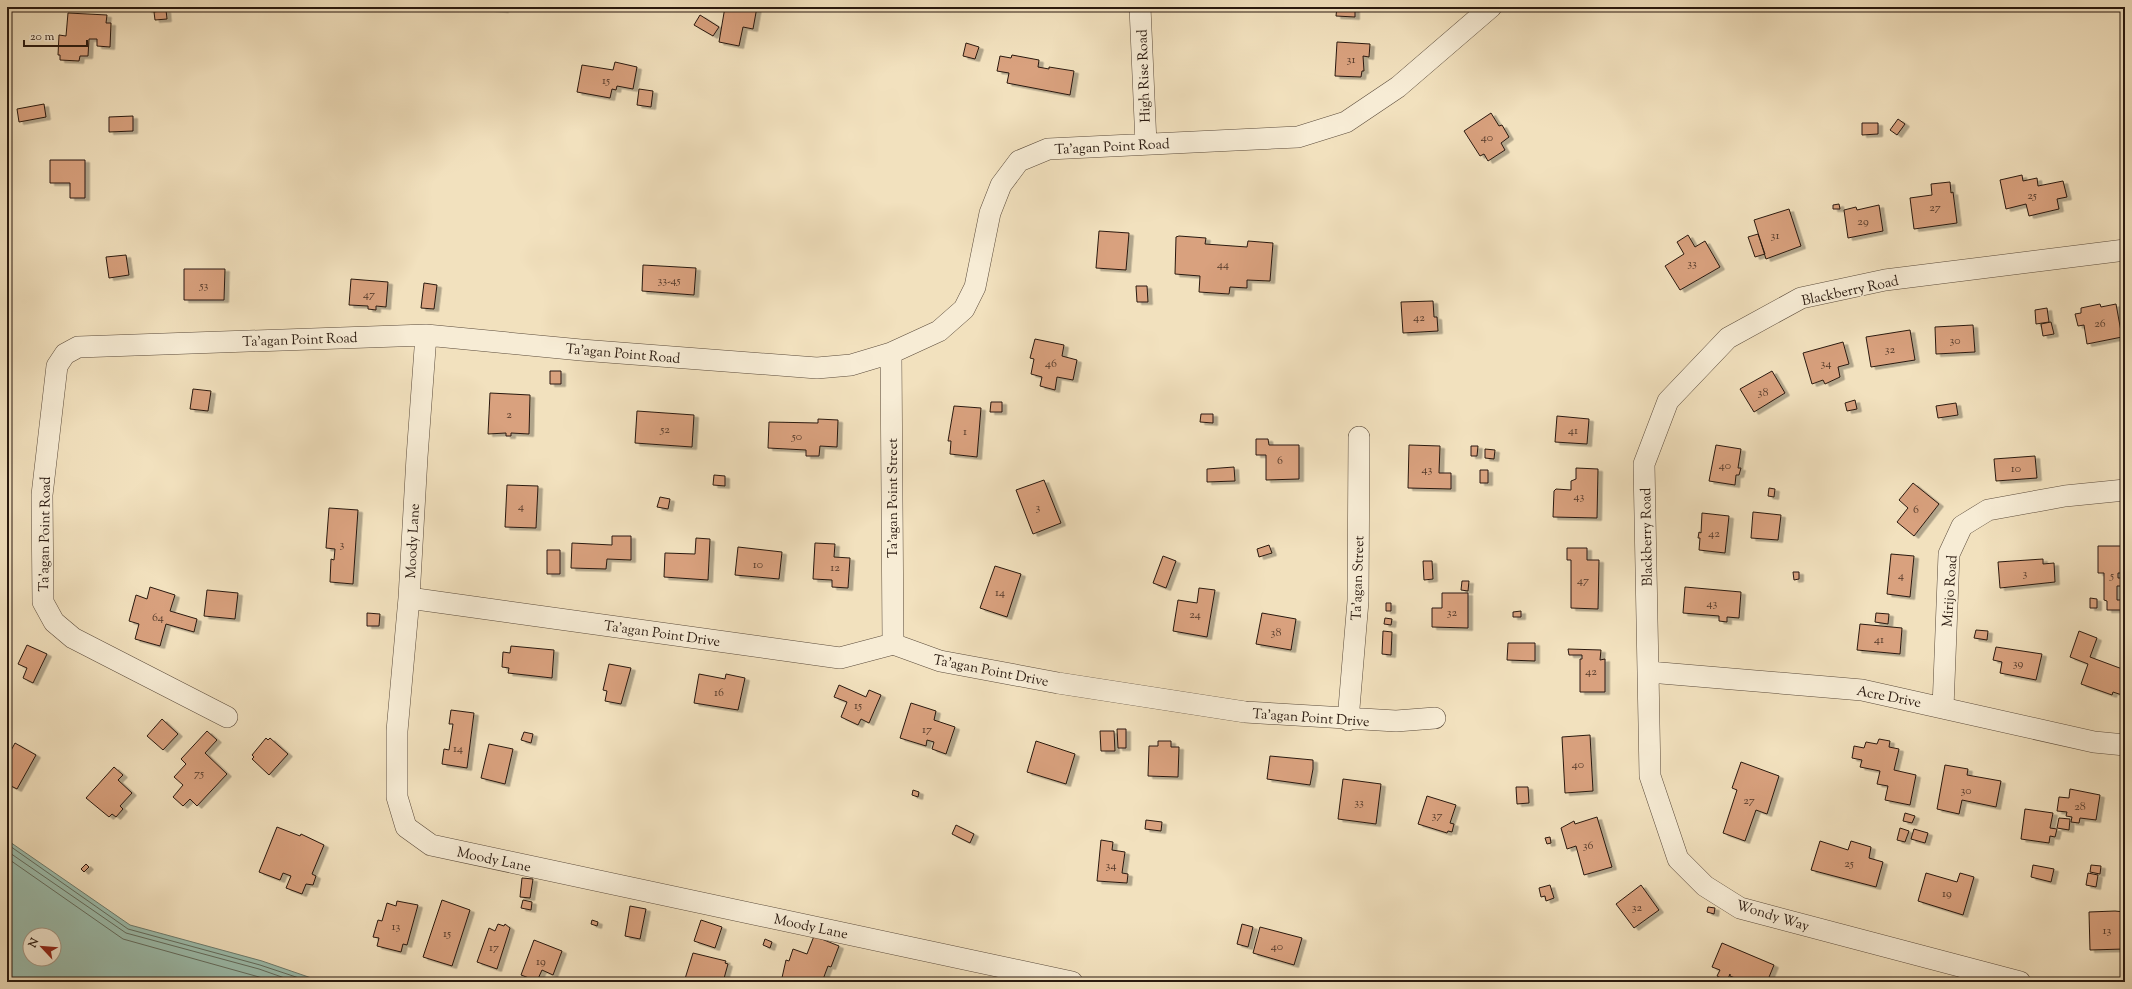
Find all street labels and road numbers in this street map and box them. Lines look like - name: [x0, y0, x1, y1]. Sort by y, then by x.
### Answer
- street label: High Rise Road: [1133, 29, 1157, 123]
- street label: Ta'agan Point Road: [1054, 135, 1170, 161]
- street label: Blackberry Road: [1800, 272, 1901, 312]
- street label: Ta'agan Point Road: [242, 329, 358, 353]
- street label: Ta'agan Point Road: [565, 340, 681, 370]
- street label: Ta'agan Point Street: [884, 438, 904, 558]
- street label: Ta'agan Point Road: [35, 476, 57, 592]
- street label: Blackberry Road: [1637, 487, 1659, 587]
- street label: Moody Lane: [402, 503, 426, 579]
- street label: Ta'agan Street: [1348, 535, 1370, 621]
- street label: Mirijo Road: [1939, 554, 1963, 628]
- street label: Ta'agan Point Drive: [602, 617, 721, 653]
- street label: Ta'agan Point Drive: [931, 651, 1050, 693]
- street label: Acre Drive: [1855, 682, 1923, 714]
- street label: Ta'agan Point Drive: [1252, 705, 1370, 733]
- street label: Moody Lane: [455, 843, 532, 879]
- street label: Wondy Way: [1733, 896, 1812, 938]
- street label: Moody Lane: [772, 910, 849, 946]

